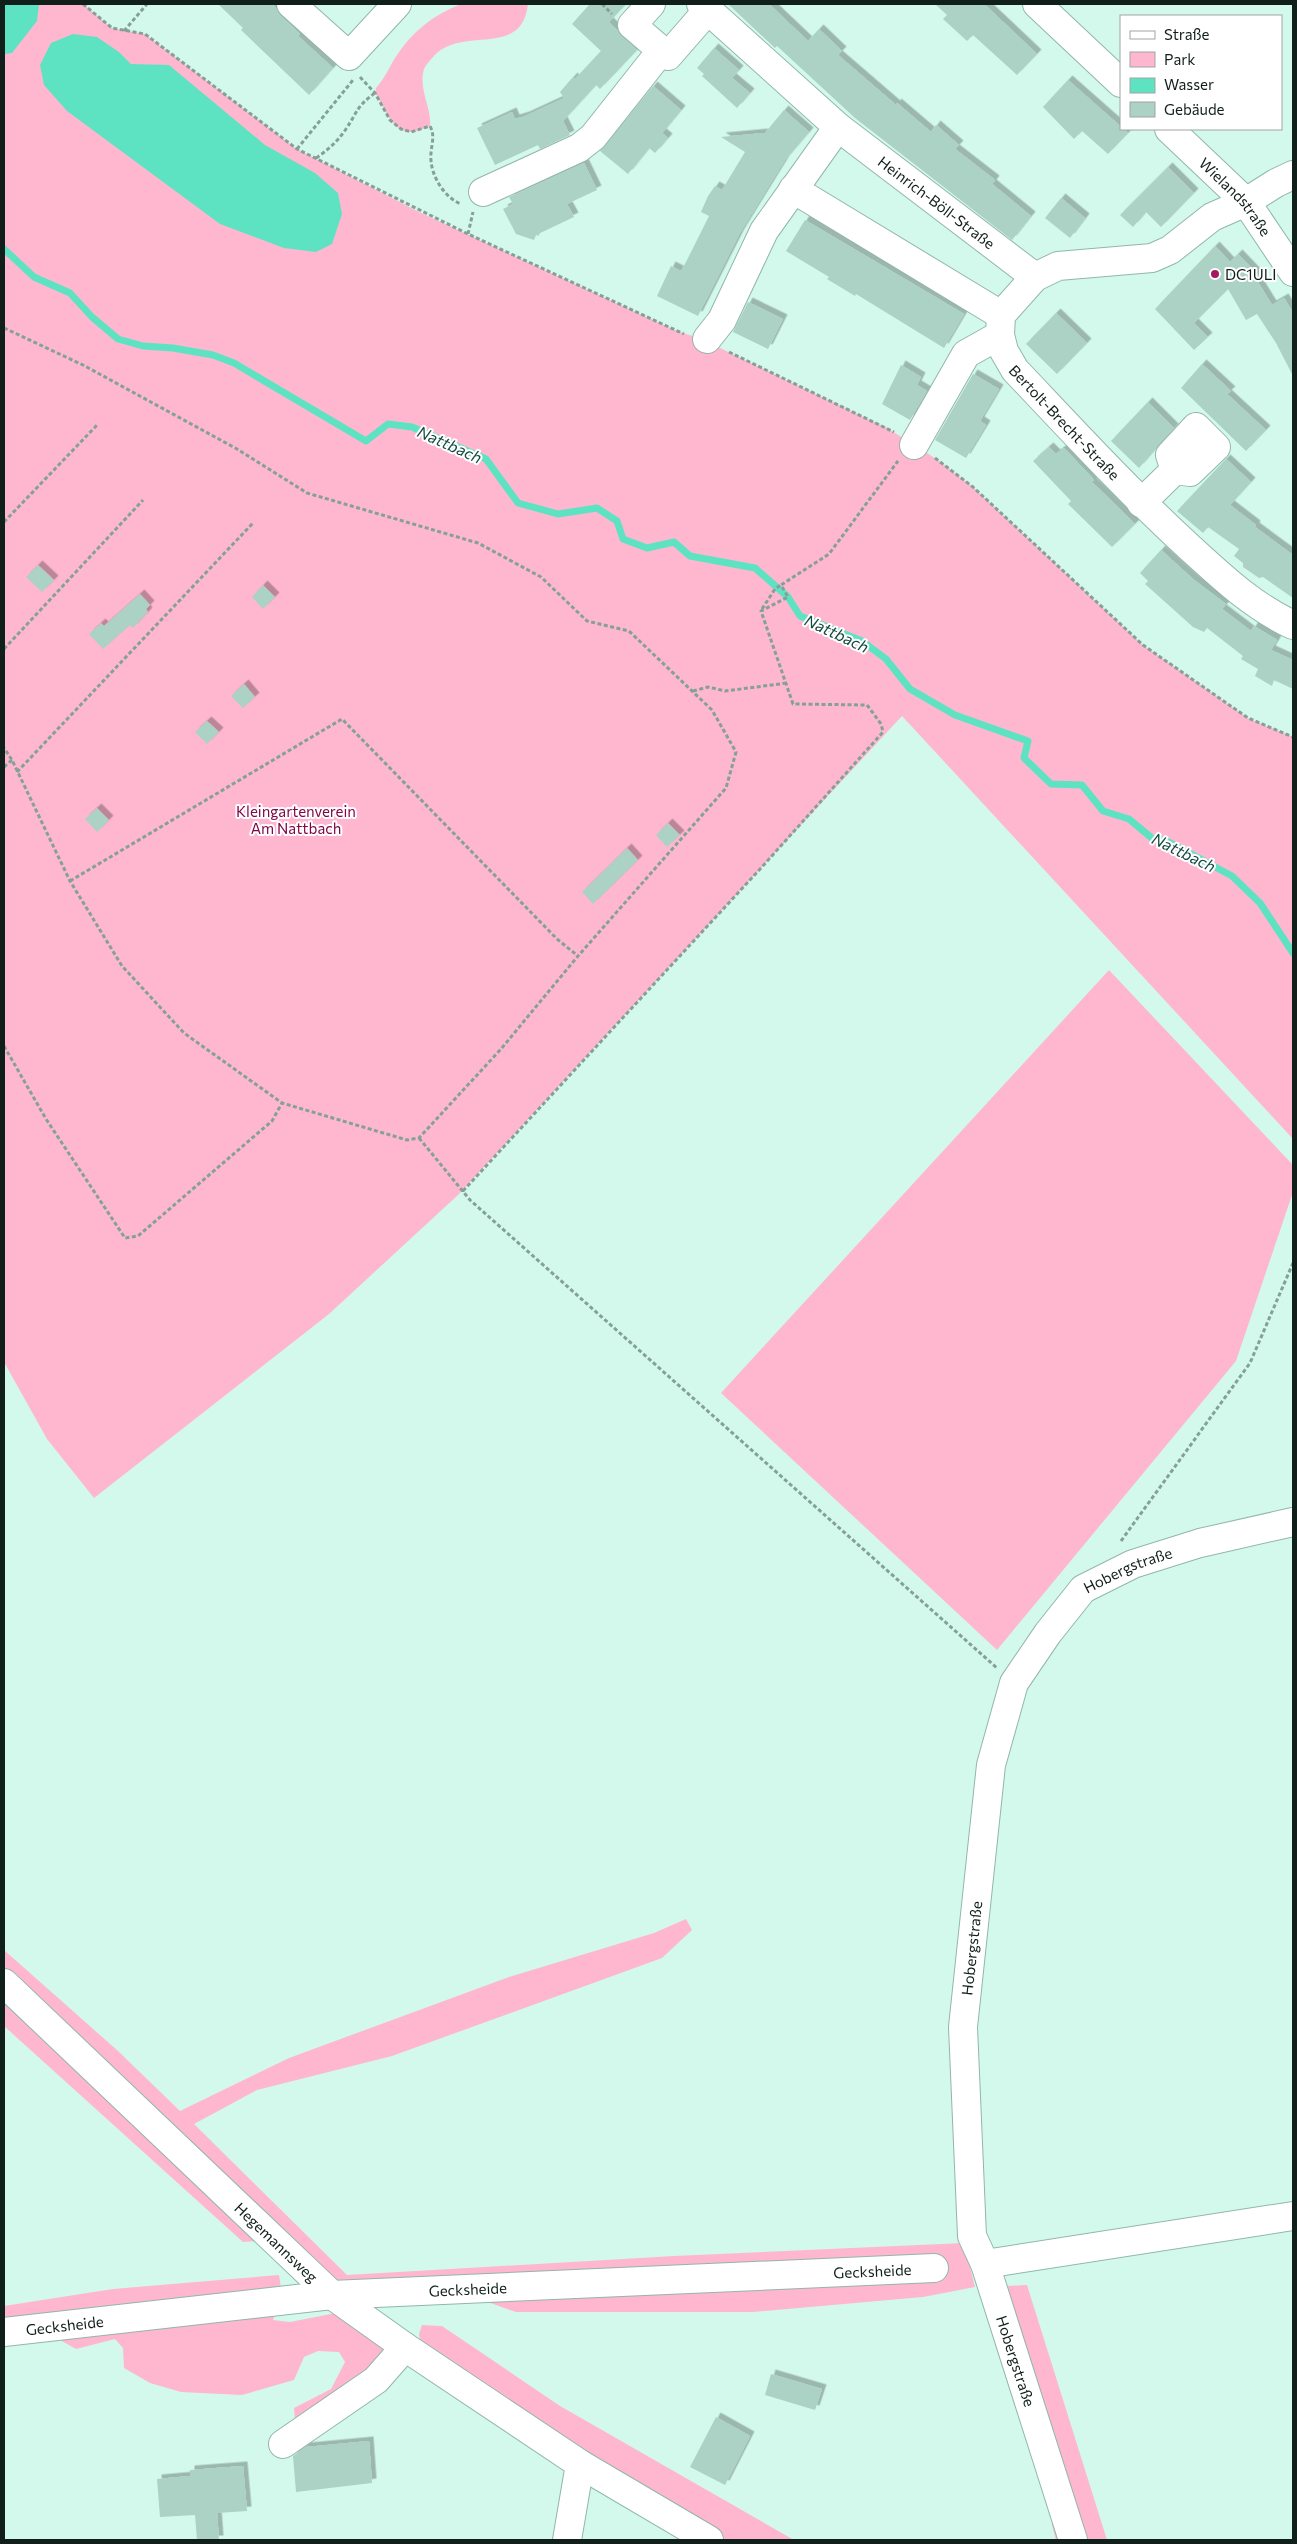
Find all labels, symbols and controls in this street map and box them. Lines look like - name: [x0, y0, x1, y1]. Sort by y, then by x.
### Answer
- legend: [1120, 15, 1282, 130]
- text: Straße: [1164, 25, 1210, 43]
- text: Park: [1164, 50, 1195, 68]
- text: Wasser: [1164, 75, 1214, 93]
- text: Gebäude: [1164, 100, 1225, 118]
- street label: Heinrich-Böll-Straße: [875, 152, 999, 252]
- street label: Wielandstraße: [1196, 154, 1275, 239]
- place label: DC1ULI: [1225, 265, 1276, 283]
- marker: DC1ULI: [1209, 268, 1221, 280]
- street label: Bertolt-Brecht-Straße: [1006, 361, 1124, 484]
- water label: Nattbach: [415, 421, 485, 467]
- water label: Nattbach: [802, 610, 872, 656]
- park label: Kleingartenverein Am Nattbach: [236, 802, 356, 837]
- water label: Nattbach: [1149, 828, 1219, 876]
- street label: Hobergstraße: [1080, 1543, 1174, 1596]
- street label: Hobergstraße: [957, 1900, 985, 1996]
- street label: Hegemannsweg: [231, 2198, 322, 2286]
- street label: Gecksheide: [833, 2260, 912, 2282]
- street label: Gecksheide: [428, 2278, 507, 2300]
- street label: Gecksheide: [25, 2312, 105, 2338]
- street label: Hobergstraße: [993, 2313, 1039, 2409]

